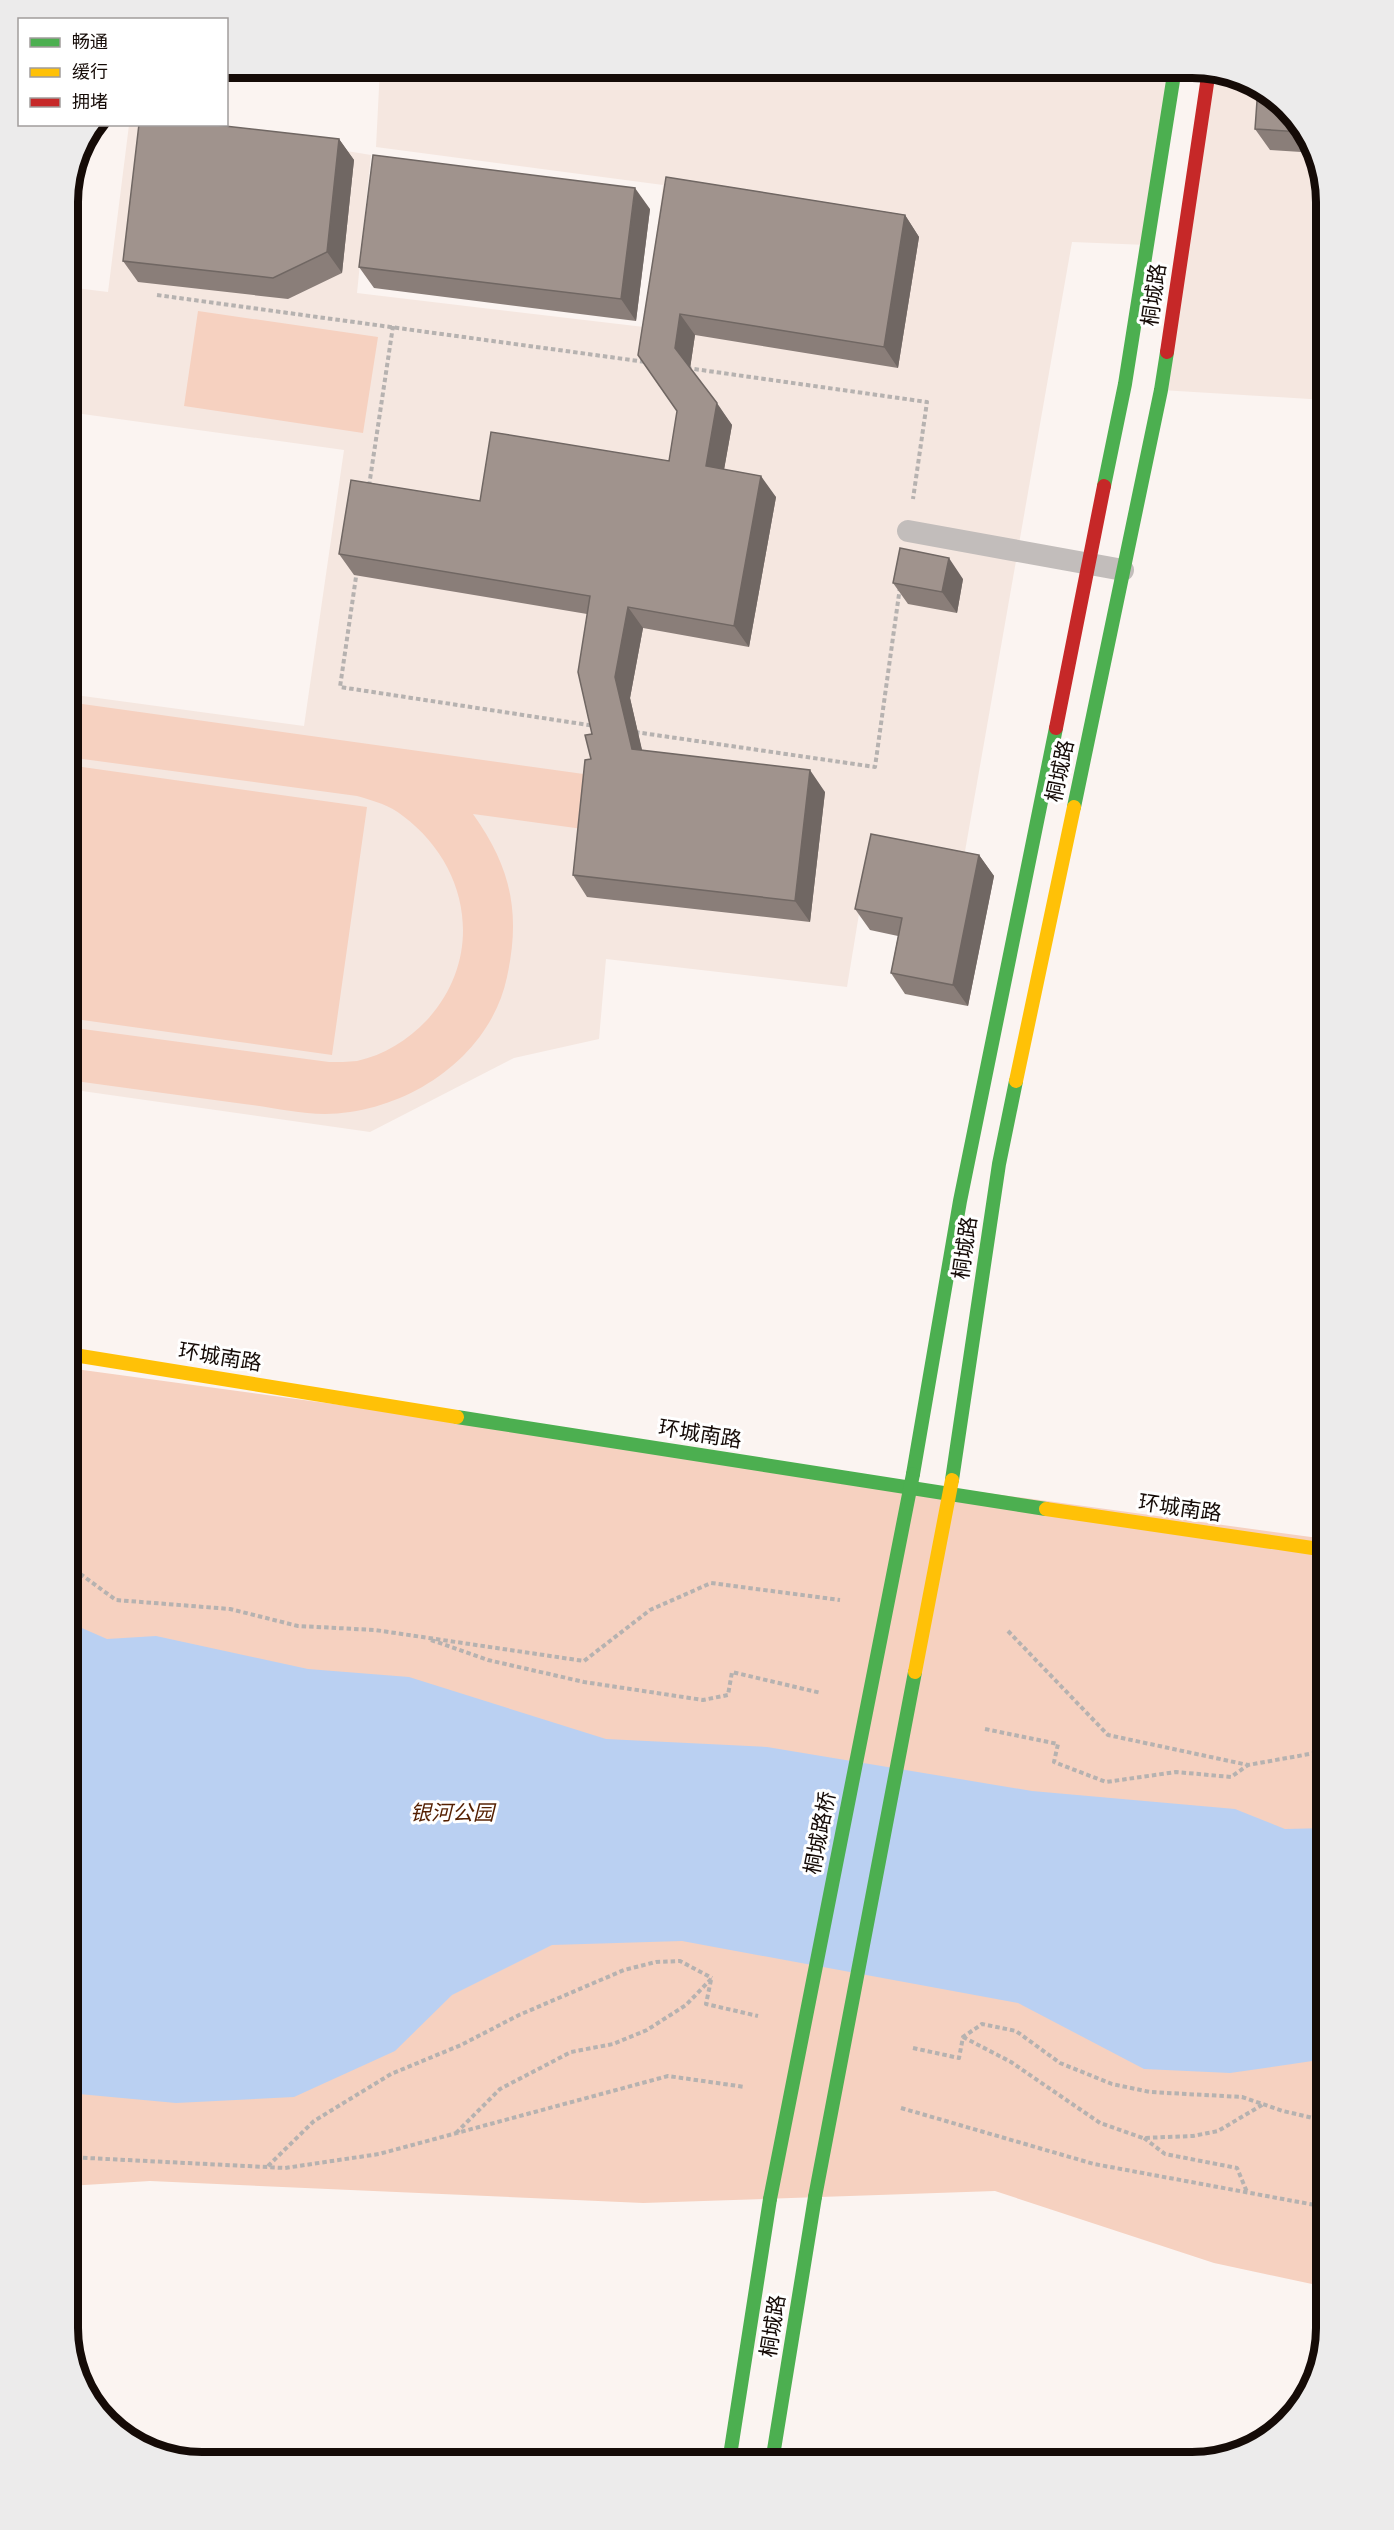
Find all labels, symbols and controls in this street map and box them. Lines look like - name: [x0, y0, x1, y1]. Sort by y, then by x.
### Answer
- legend: [18, 18, 228, 126]
- text: 畅通: [72, 30, 108, 53]
- text: 缓行: [72, 60, 108, 83]
- text: 拥堵: [72, 90, 108, 113]
- street label: 桐城路: [1135, 262, 1171, 328]
- street label: 桐城路: [1039, 737, 1079, 805]
- street label: 桐城路: [946, 1215, 982, 1281]
- street label: 环城南路: [176, 1336, 264, 1376]
- street label: 环城南路: [656, 1413, 744, 1453]
- street label: 环城南路: [1137, 1487, 1224, 1527]
- street label: 桐城路桥: [797, 1789, 841, 1877]
- park label: 银河公园: [410, 1798, 497, 1826]
- street label: 桐城路: [753, 2293, 791, 2359]

